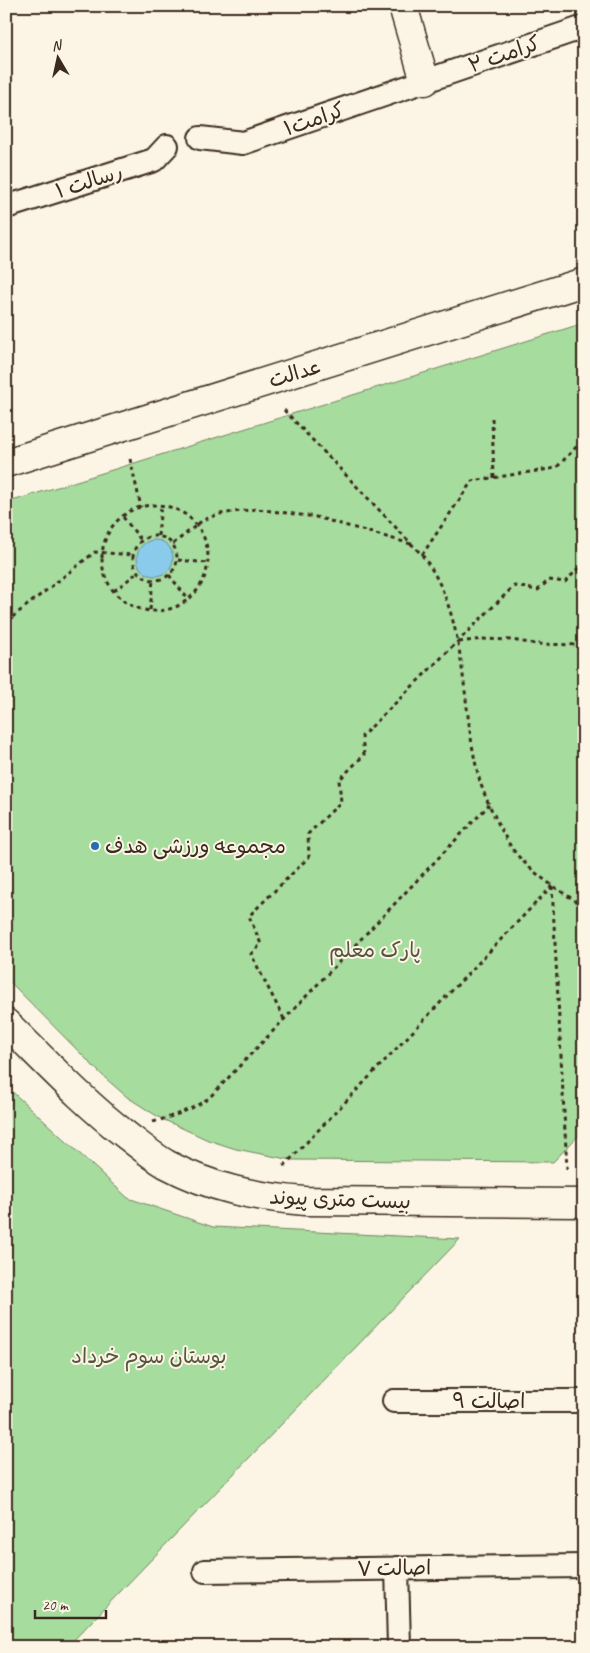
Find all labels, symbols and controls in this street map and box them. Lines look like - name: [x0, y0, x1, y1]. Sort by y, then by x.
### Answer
- street label: کرامت ۲: [465, 30, 543, 78]
- north arrow: [32, 32, 82, 82]
- text: N: [50, 36, 64, 55]
- street label: کرامت۱: [280, 97, 348, 141]
- street label: رسالت ۱: [52, 158, 126, 204]
- street label: عدالت: [265, 353, 325, 393]
- place label: مجموعه ورزشی هدف: [105, 833, 286, 860]
- marker: مجموعه ورزشی هدف: [89, 840, 101, 852]
- park label: پارک معلم: [329, 937, 421, 966]
- street label: بیست متری پیوند: [269, 1184, 411, 1214]
- park label: بوستان سوم خرداد: [71, 1343, 227, 1372]
- street label: اصالت ۹: [453, 1388, 525, 1414]
- street label: اصالت ۷: [357, 1554, 431, 1582]
- scale bar: [35, 1588, 106, 1620]
- text: 20 m: [42, 1596, 69, 1615]

